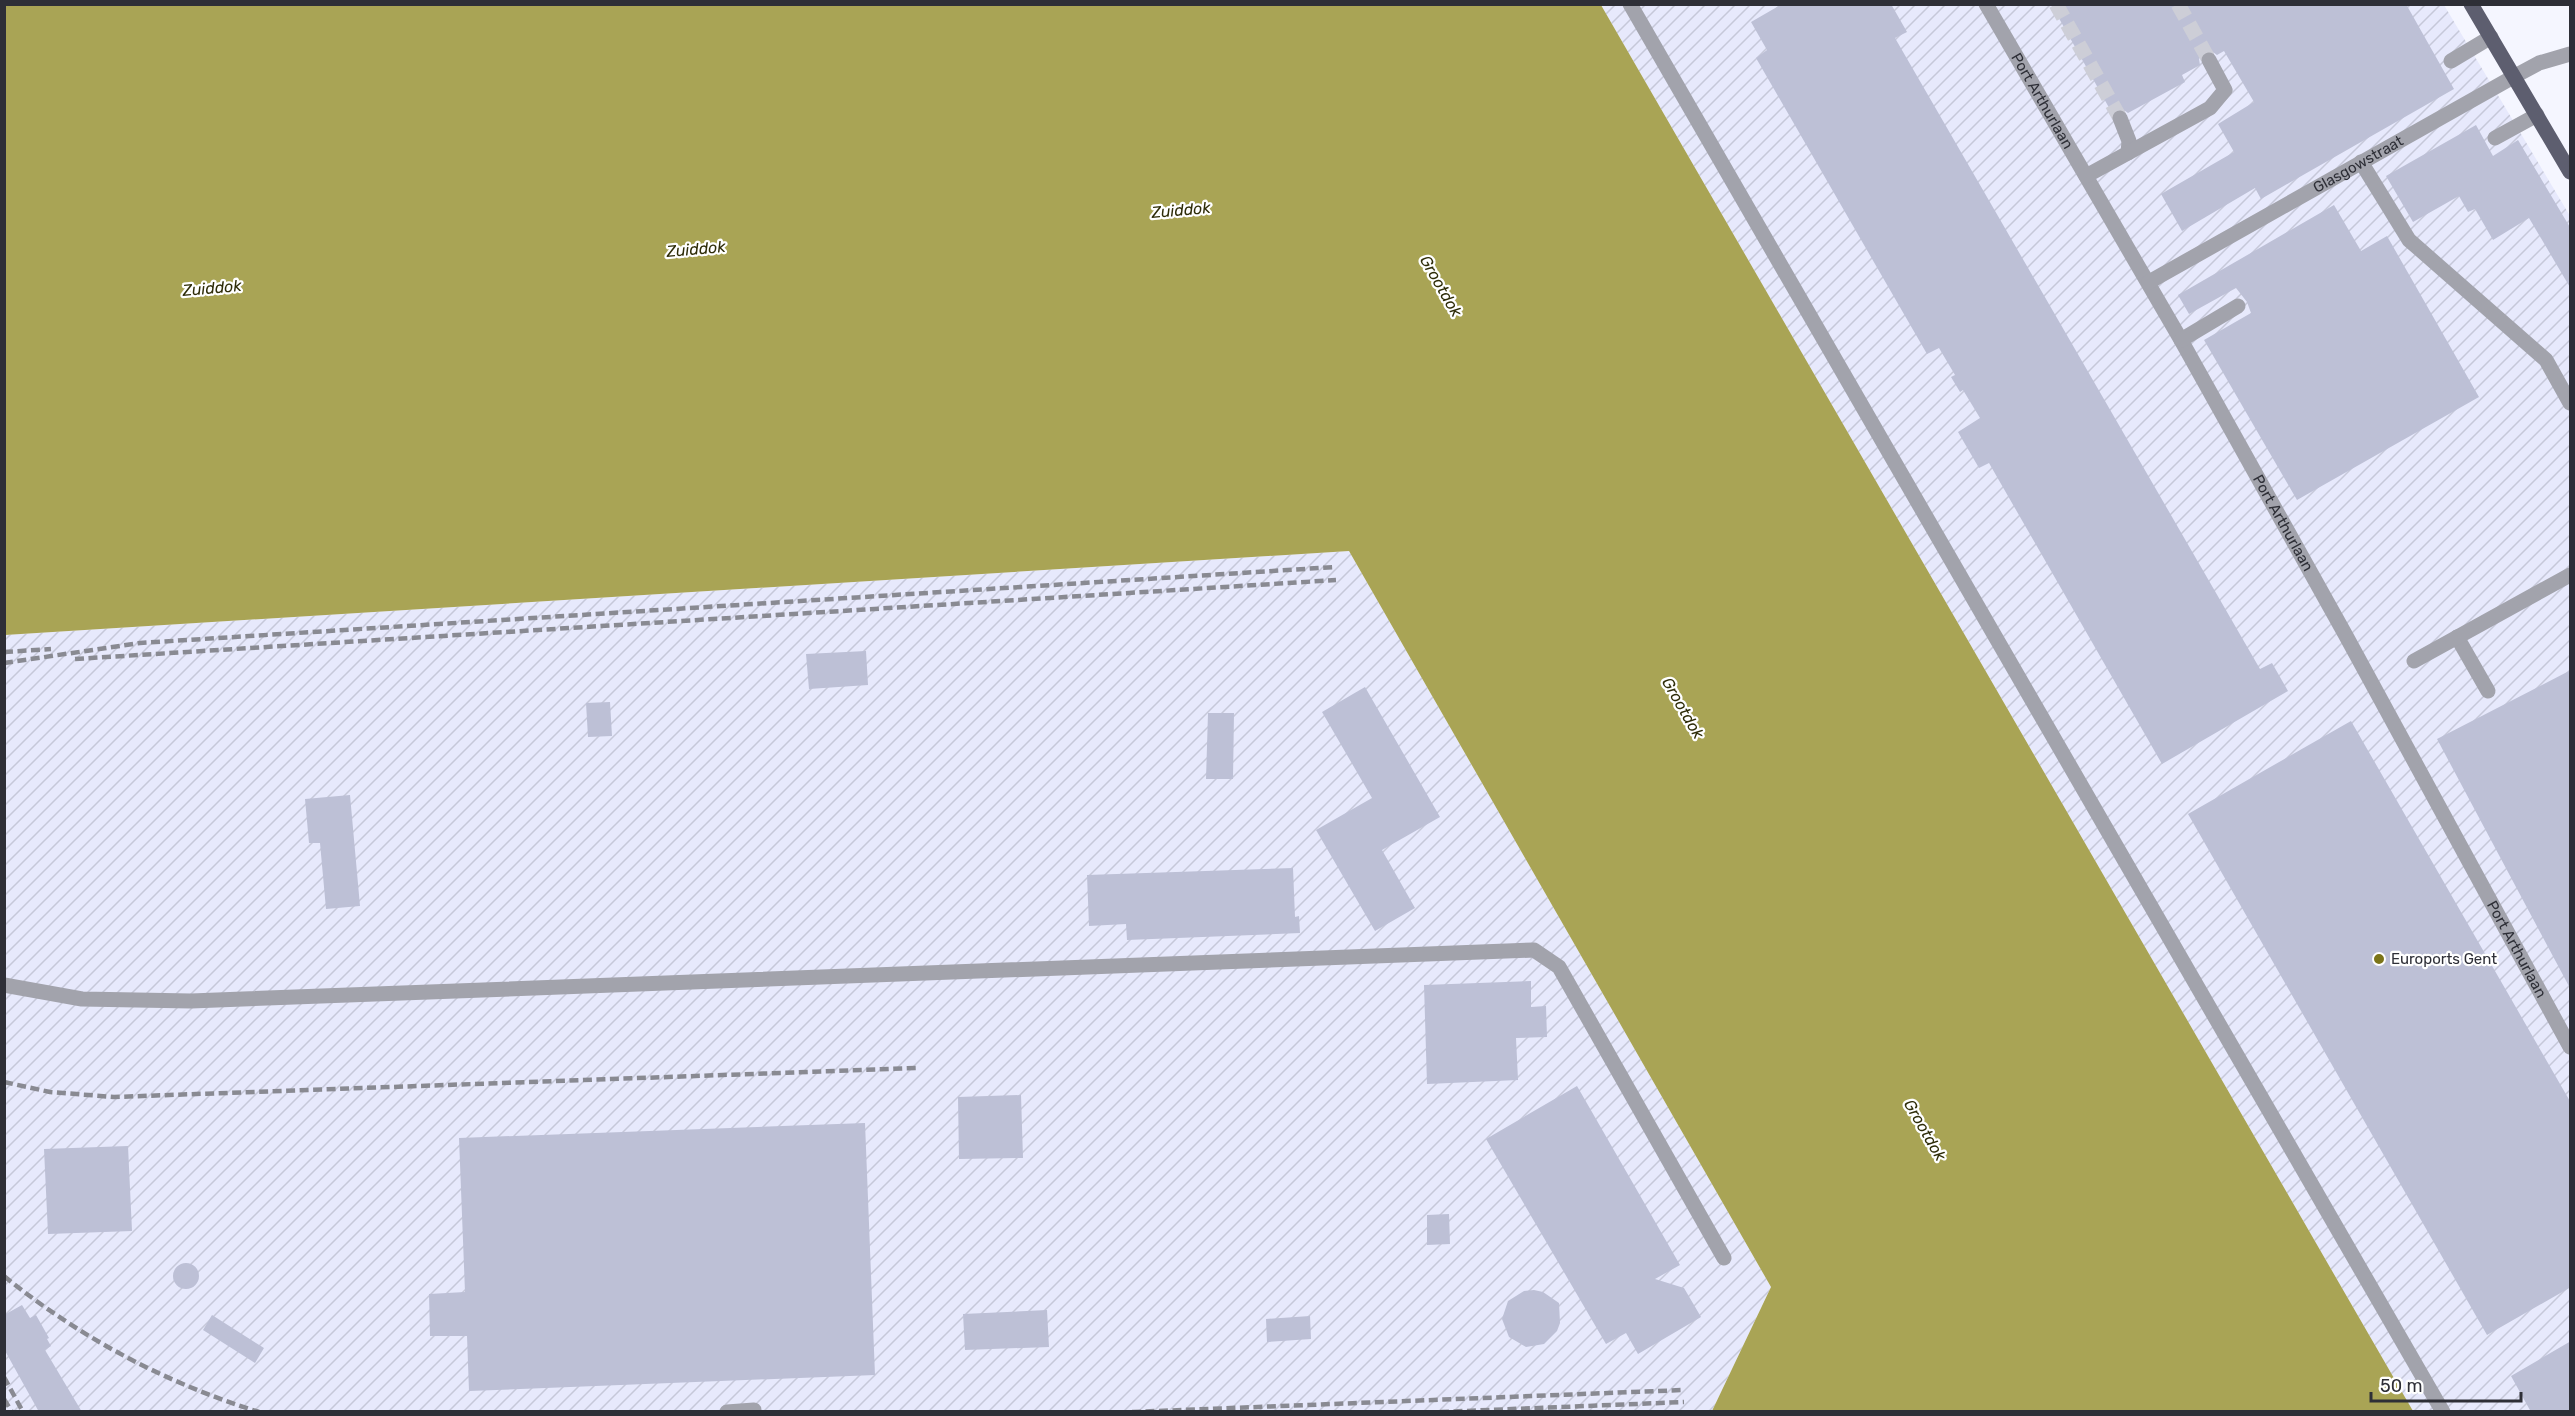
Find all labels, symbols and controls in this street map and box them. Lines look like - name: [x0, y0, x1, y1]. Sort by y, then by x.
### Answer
- street label: Port Arthurlaan: [2007, 50, 2077, 152]
- street label: Glasgowstraat: [2310, 132, 2406, 197]
- water label: Zuiddok: [1150, 198, 1212, 222]
- water label: Zuiddok: [665, 237, 727, 261]
- water label: Grootdok: [1416, 252, 1467, 321]
- water label: Zuiddok: [181, 276, 243, 300]
- street label: Port Arthurlaan: [2249, 471, 2317, 574]
- water label: Grootdok: [1658, 674, 1709, 743]
- street label: Port Arthurlaan: [2483, 897, 2550, 1001]
- place label: Euroports Gent: [2391, 950, 2497, 968]
- marker: Euroports Gent: [2372, 952, 2386, 966]
- water label: Grootdok: [1900, 1096, 1951, 1165]
- scale bar: [2371, 1365, 2521, 1403]
- text: 50 m: [2380, 1375, 2423, 1397]

